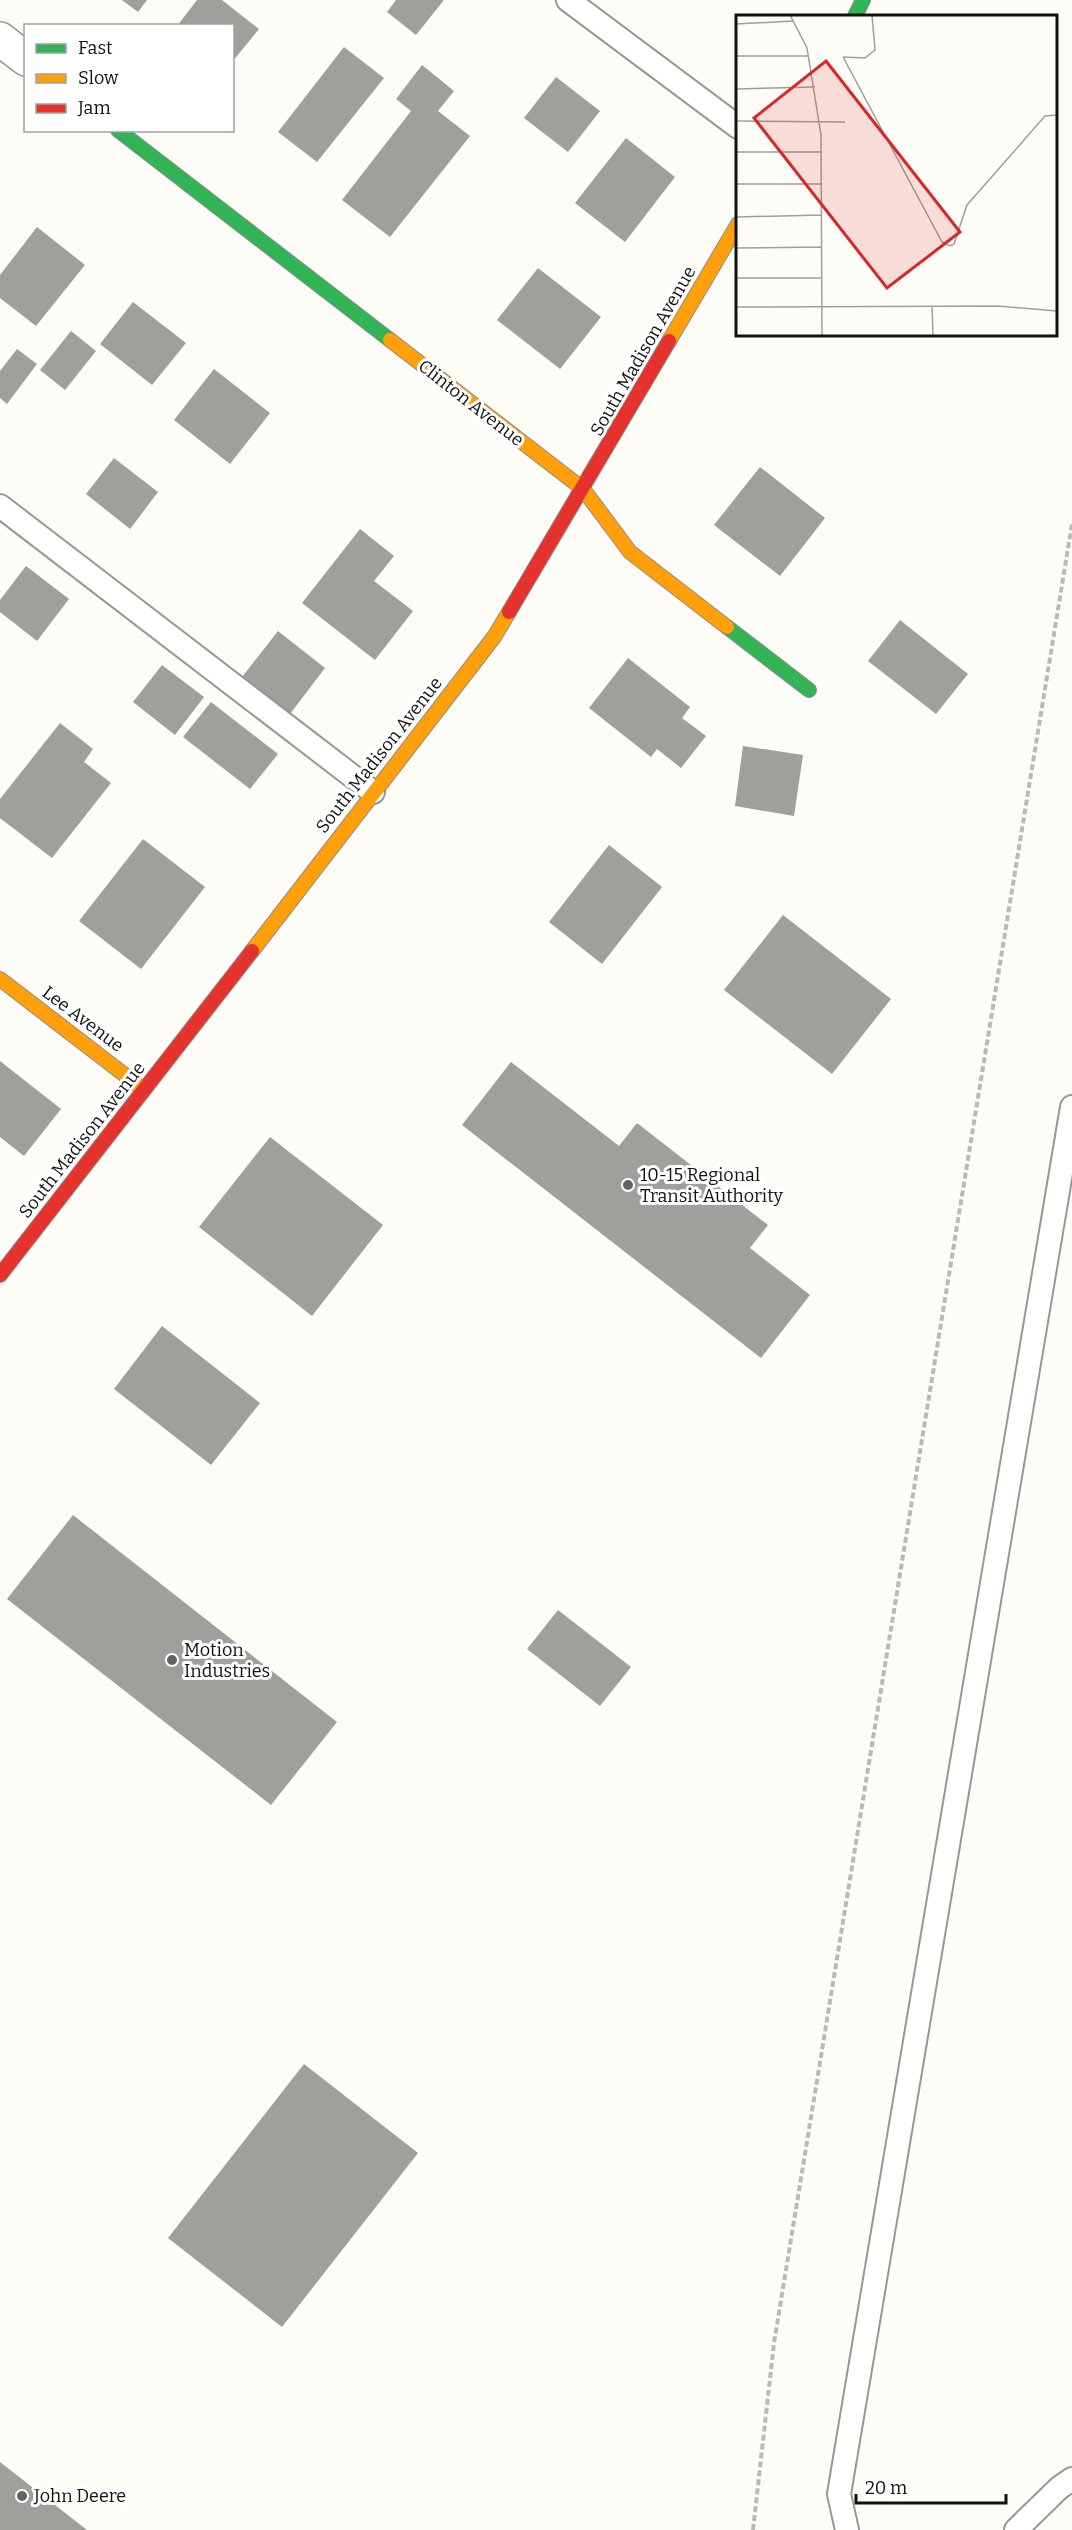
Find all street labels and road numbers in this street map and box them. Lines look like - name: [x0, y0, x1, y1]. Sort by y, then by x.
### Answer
- street label: South Madison Avenue: [585, 262, 701, 440]
- street label: Clinton Avenue: [414, 355, 528, 451]
- street label: South Madison Avenue: [311, 673, 447, 837]
- street label: Lee Avenue: [38, 981, 128, 1057]
- street label: South Madison Avenue: [14, 1058, 150, 1222]

